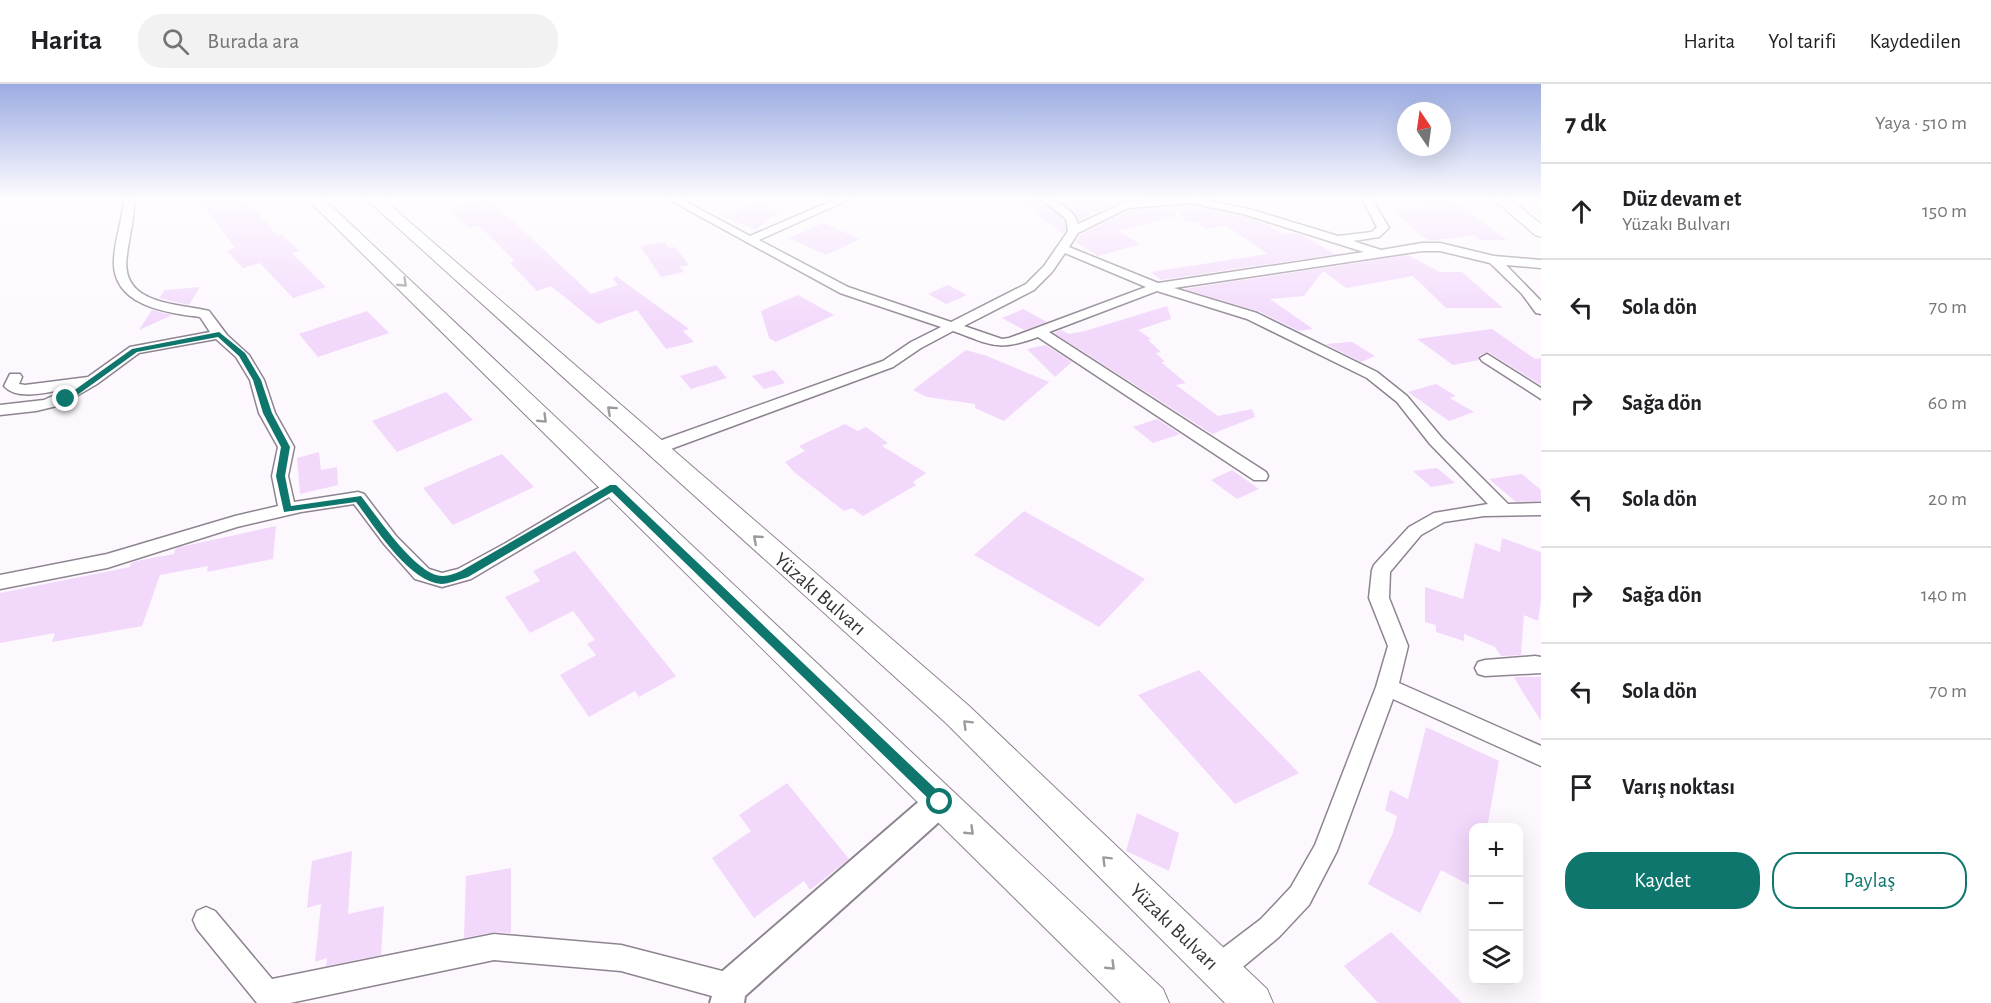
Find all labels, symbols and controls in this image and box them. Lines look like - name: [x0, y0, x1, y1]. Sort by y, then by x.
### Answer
- search box: [138, 14, 558, 68]
- icon: search: [159, 25, 192, 58]
- text: Harita: [30, 27, 102, 55]
- text: Burada ara: [207, 30, 299, 52]
- text: Harita: [1683, 31, 1735, 52]
- text: Yol tarifi: [1768, 31, 1836, 52]
- text: Kaydedilen: [1869, 31, 1961, 52]
- north arrow: [1397, 102, 1451, 156]
- text: 7 dk: [1565, 110, 1607, 136]
- text: Yaya · 510 m: [1875, 113, 1967, 133]
- text: Düz devam et: [1622, 188, 1741, 210]
- icon: ahead: [1565, 195, 1598, 228]
- text: 150 m: [1922, 201, 1967, 221]
- text: Yüzakı Bulvarı: [1622, 214, 1731, 234]
- one-way arrow: [395, 276, 406, 287]
- icon: left: [1565, 291, 1598, 324]
- text: Sola dön: [1622, 296, 1697, 318]
- text: 70 m: [1929, 297, 1967, 317]
- route end: [52, 385, 78, 411]
- icon: right: [1565, 387, 1598, 420]
- text: Sağa dön: [1622, 392, 1702, 414]
- text: 60 m: [1928, 393, 1967, 413]
- one-way arrow: [607, 406, 618, 417]
- one-way arrow: [536, 412, 546, 423]
- icon: left: [1565, 483, 1598, 516]
- text: Sola dön: [1622, 488, 1697, 510]
- text: 20 m: [1928, 489, 1967, 509]
- one-way arrow: [753, 535, 764, 546]
- street label: Yüzakı Bulvarı: [770, 549, 870, 639]
- icon: right: [1565, 579, 1598, 612]
- text: Sağa dön: [1622, 584, 1702, 606]
- text: 140 m: [1921, 585, 1967, 605]
- icon: left: [1565, 675, 1598, 708]
- text: Sola dön: [1622, 680, 1697, 702]
- text: 70 m: [1929, 681, 1967, 701]
- one-way arrow: [963, 720, 974, 731]
- icon: arrive: [1565, 771, 1598, 804]
- text: Varış noktası: [1622, 776, 1735, 798]
- route start: [926, 788, 952, 814]
- map controls: [1469, 823, 1523, 985]
- button: +: [1469, 823, 1523, 877]
- one-way arrow: [963, 824, 974, 835]
- button: Kaydet: [1565, 852, 1760, 909]
- button: Paylaş: [1772, 852, 1967, 909]
- one-way arrow: [1102, 857, 1113, 868]
- button: −: [1469, 877, 1523, 931]
- street label: Yüzakı Bulvarı: [1126, 880, 1222, 974]
- button: layers: [1469, 931, 1523, 985]
- one-way arrow: [1103, 959, 1114, 970]

